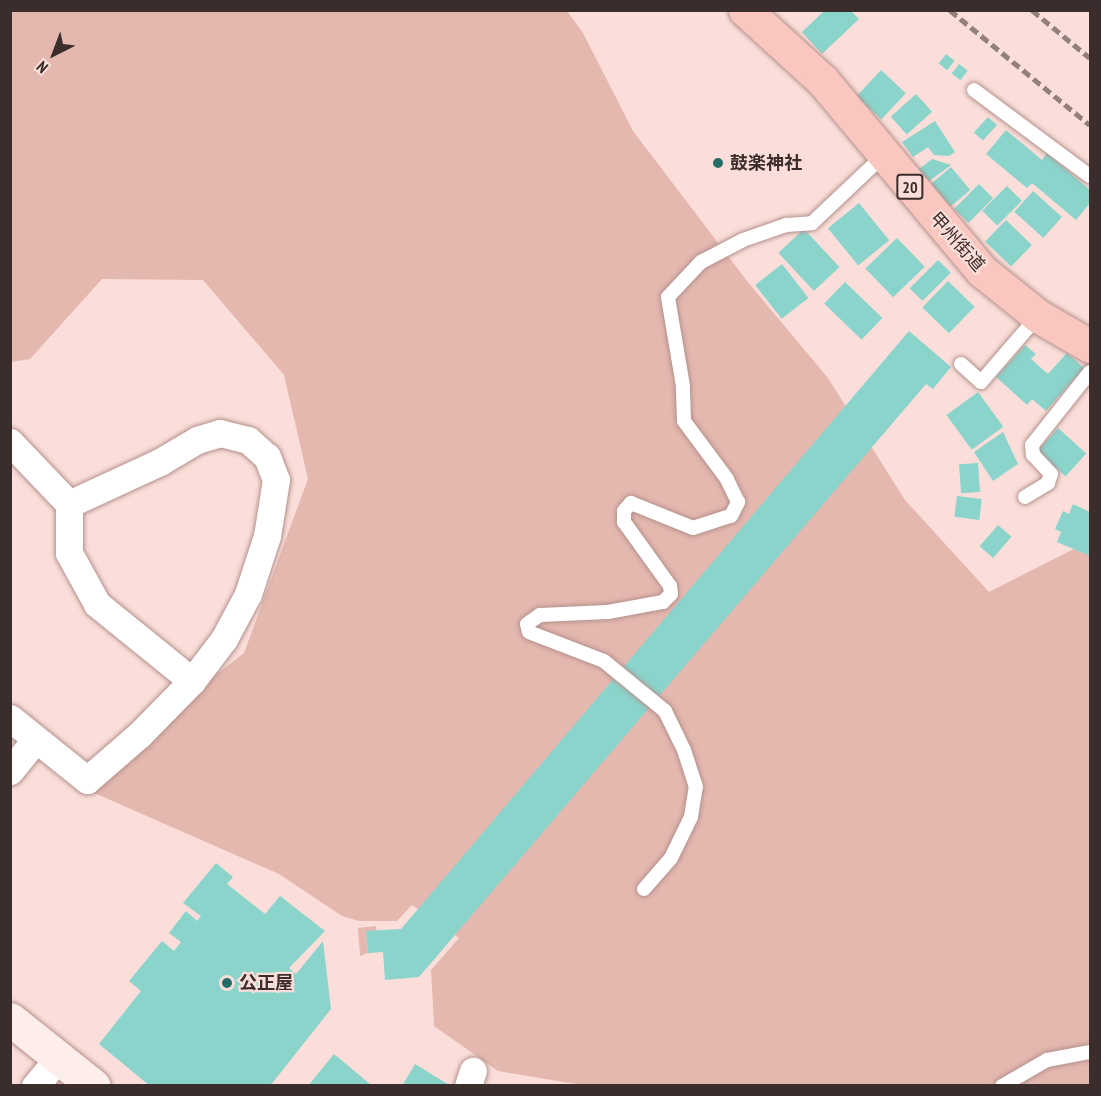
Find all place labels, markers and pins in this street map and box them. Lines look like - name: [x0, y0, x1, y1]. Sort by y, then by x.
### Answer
- place label: 鼓楽神社: [730, 152, 802, 174]
- marker: 鼓楽神社: [711, 156, 725, 170]
- place label: 公正屋: [239, 972, 293, 994]
- marker: 公正屋: [220, 976, 234, 990]

